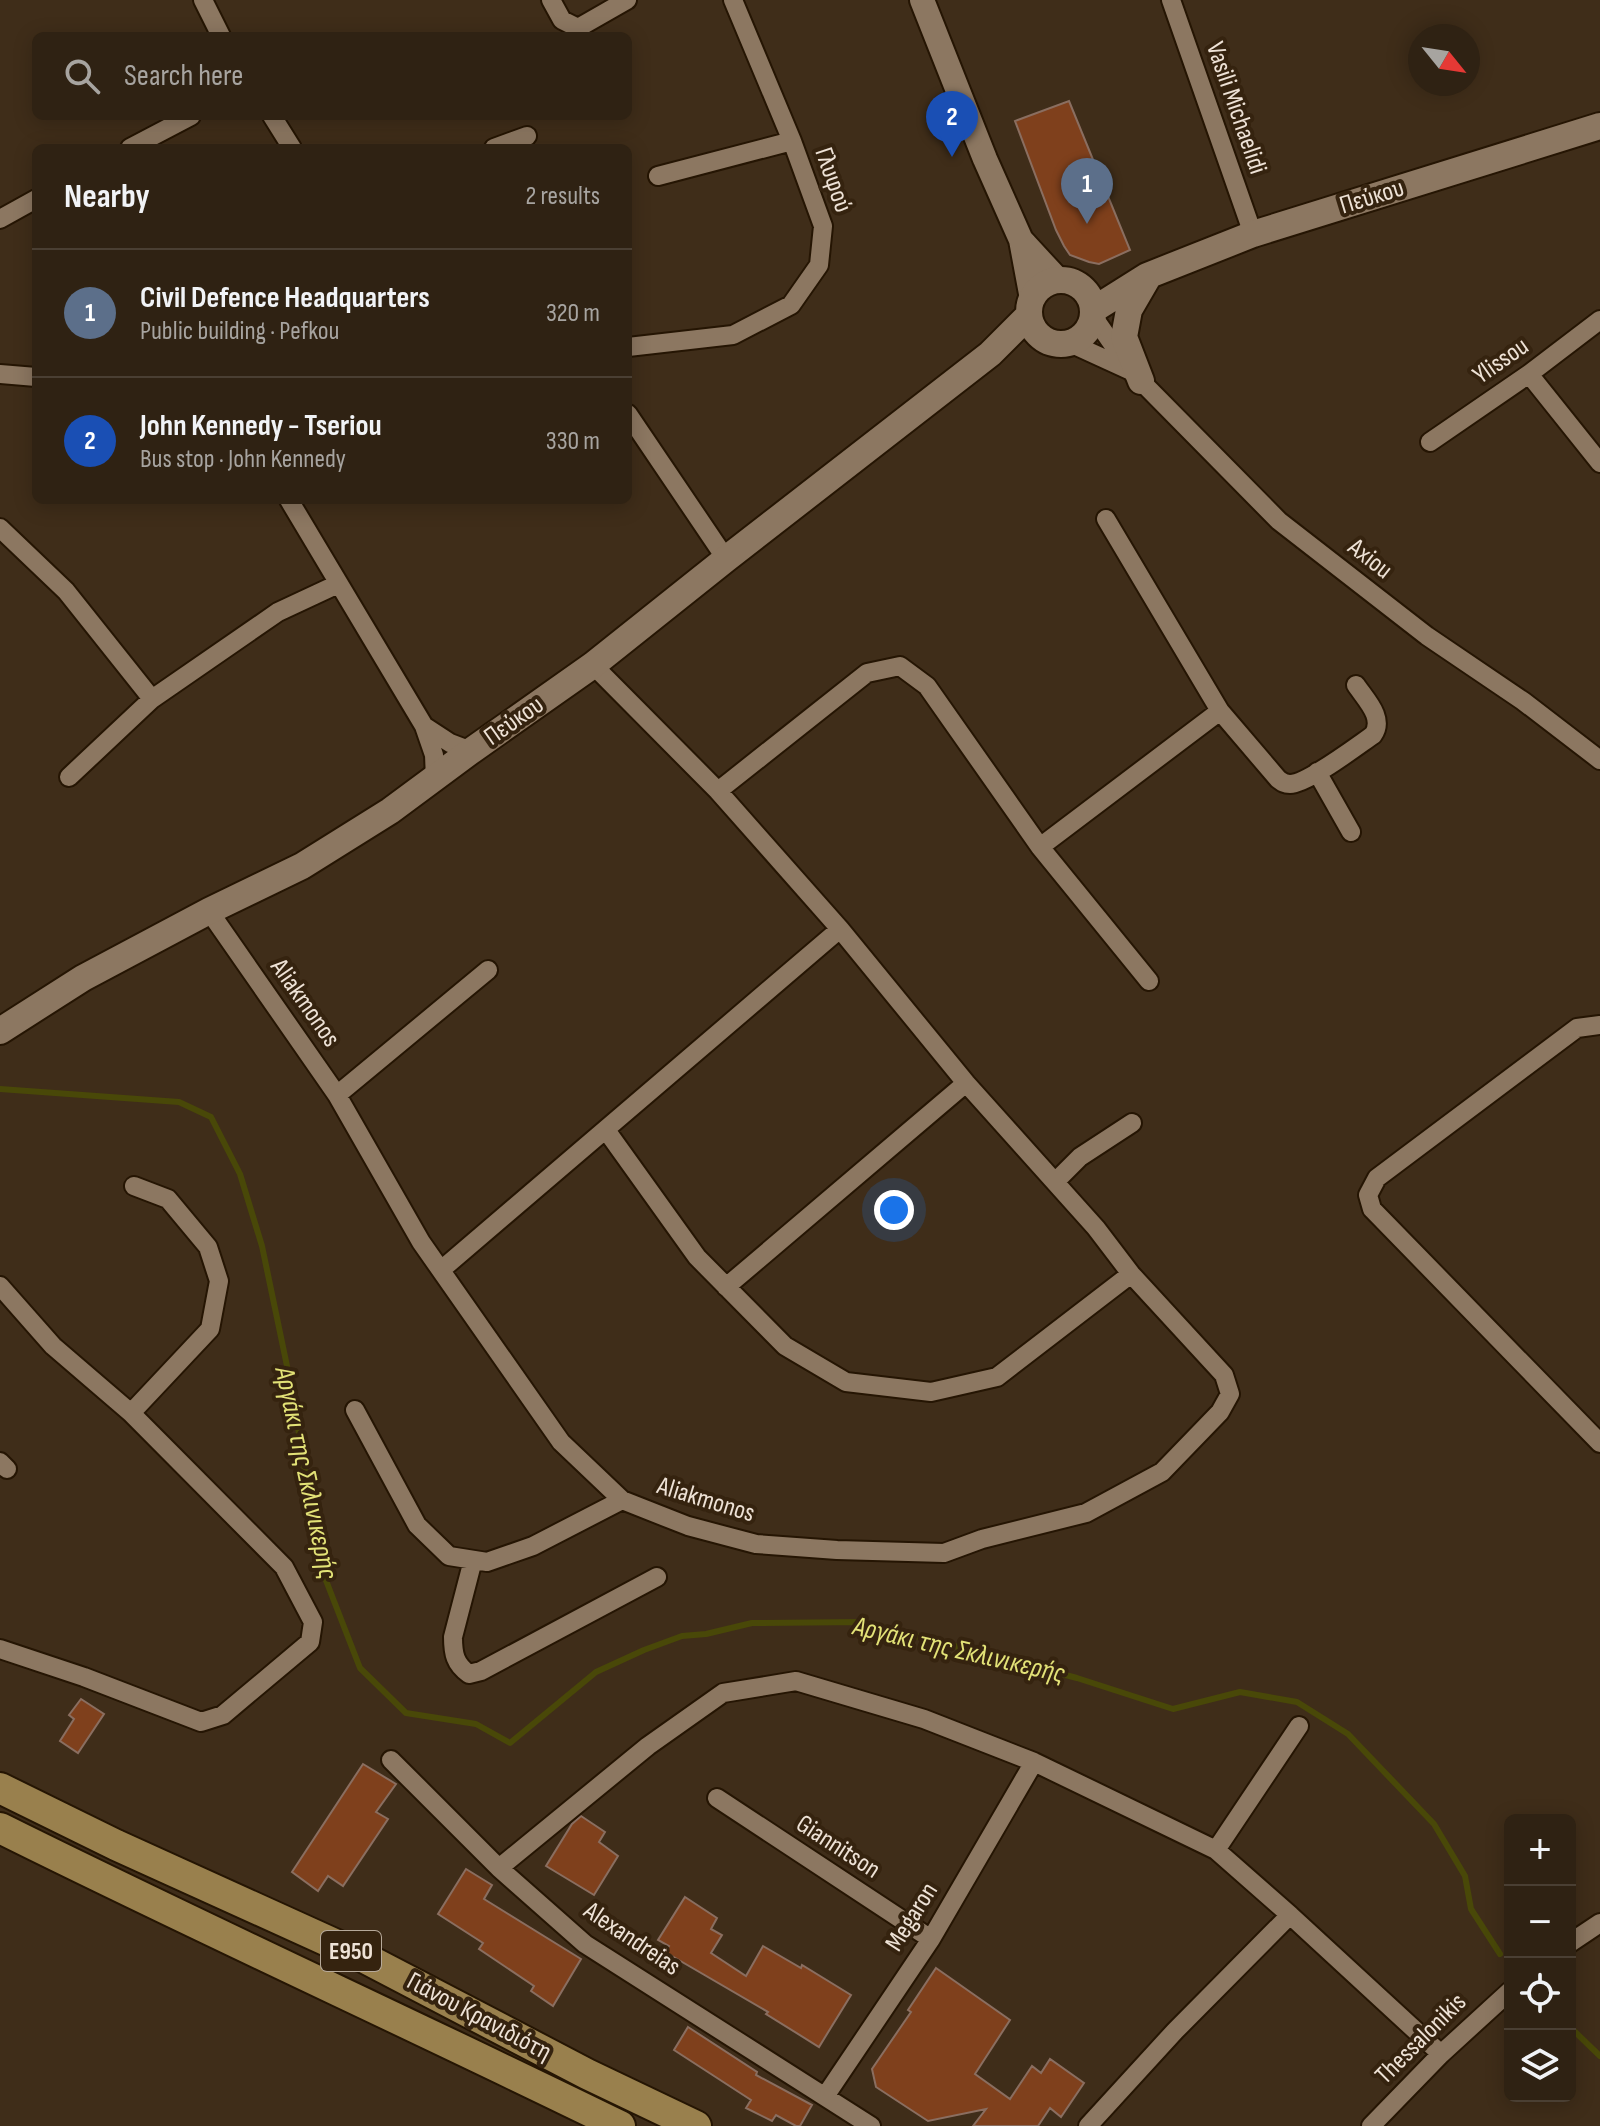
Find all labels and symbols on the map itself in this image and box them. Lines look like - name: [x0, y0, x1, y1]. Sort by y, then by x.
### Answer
- north arrow: [1408, 24, 1480, 96]
- street label: Vasili Michaelidi: [1199, 38, 1273, 178]
- pin: 2: [926, 91, 978, 157]
- street label: Γλυφού: [808, 143, 858, 217]
- pin: 1: [1061, 158, 1113, 224]
- street label: Πεύκου: [1336, 173, 1408, 221]
- street label: Ylissou: [1467, 331, 1535, 391]
- street label: Axiou: [1341, 531, 1398, 586]
- street label: Πεύκου: [478, 689, 550, 753]
- street label: Aliakmonos: [263, 952, 346, 1053]
- your location: [874, 1190, 914, 1230]
- water label: Αργάκι της Σκλινικερής: [267, 1363, 345, 1582]
- street label: Aliakmonos: [653, 1470, 759, 1529]
- water label: Αργάκι της Σκλινικερής: [849, 1609, 1068, 1690]
- street label: Giannitson: [790, 1808, 886, 1886]
- street label: Megaron: [879, 1877, 945, 1957]
- street label: Alexandreias: [577, 1895, 686, 1983]
- road number: E950: [321, 1931, 381, 1971]
- street label: Γιάνου Κρανιδιότη: [402, 1966, 556, 2068]
- street label: Thessalonikis: [1369, 1987, 1473, 2091]

